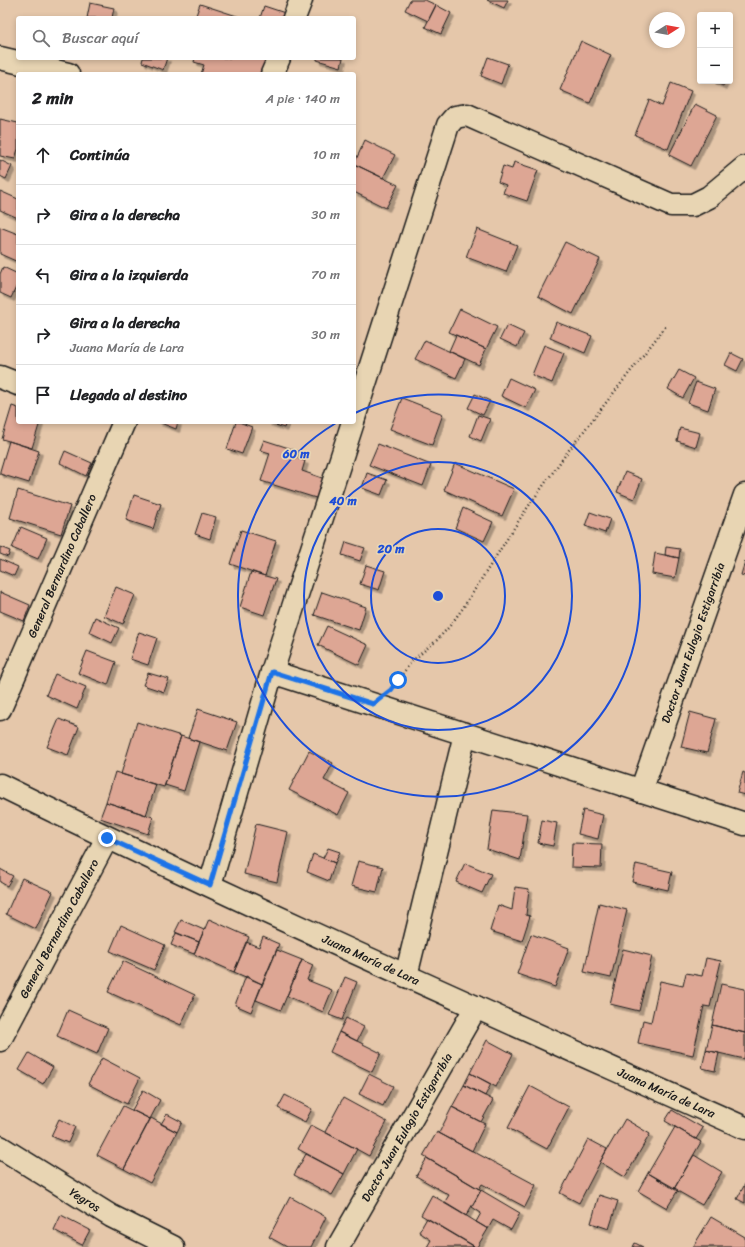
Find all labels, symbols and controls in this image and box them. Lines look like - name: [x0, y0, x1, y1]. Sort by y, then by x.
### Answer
- north arrow: [649, 12, 685, 48]
- map controls: [697, 12, 733, 84]
- button: +: [697, 12, 733, 48]
- search box: [16, 16, 356, 60]
- text: Buscar aquí: [62, 25, 139, 51]
- icon: search: [30, 27, 52, 49]
- button: −: [697, 48, 733, 84]
- text: 2 min: [32, 83, 73, 113]
- text: A pie · 140 m: [265, 87, 340, 110]
- text: Continúa: [70, 142, 129, 168]
- text: 10 m: [313, 143, 340, 166]
- icon: ahead: [32, 144, 54, 166]
- text: Gira a la derecha: [70, 202, 180, 228]
- text: 30 m: [311, 203, 340, 226]
- icon: right: [32, 204, 54, 226]
- text: Gira a la izquierda: [70, 262, 188, 288]
- text: 70 m: [311, 263, 340, 286]
- icon: left: [32, 264, 54, 286]
- text: Gira a la derecha: [70, 310, 180, 336]
- text: 30 m: [311, 323, 340, 346]
- icon: right: [32, 324, 54, 346]
- text: Juana María de Lara: [70, 336, 184, 359]
- text: Llegada al destino: [70, 382, 187, 408]
- icon: arrive: [32, 384, 54, 406]
- text: 60 m: [282, 443, 310, 465]
- street label: General Bernardino Caballero: [21, 490, 103, 641]
- text: 40 m: [328, 490, 357, 512]
- text: 20 m: [377, 538, 405, 560]
- street label: Doctor Juan Eulogio Estigarribia: [655, 559, 731, 726]
- centre of rings: [431, 589, 445, 603]
- route start: [389, 671, 407, 689]
- route end: [98, 829, 116, 847]
- street label: General Bernardino Caballero: [13, 855, 105, 1002]
- street label: Juana María de Lara: [318, 928, 424, 992]
- street label: Doctor Juan Eulogio Estigarribia: [355, 1049, 459, 1206]
- street label: Juana María de Lara: [613, 1061, 720, 1125]
- street label: Yegros: [65, 1182, 105, 1218]

